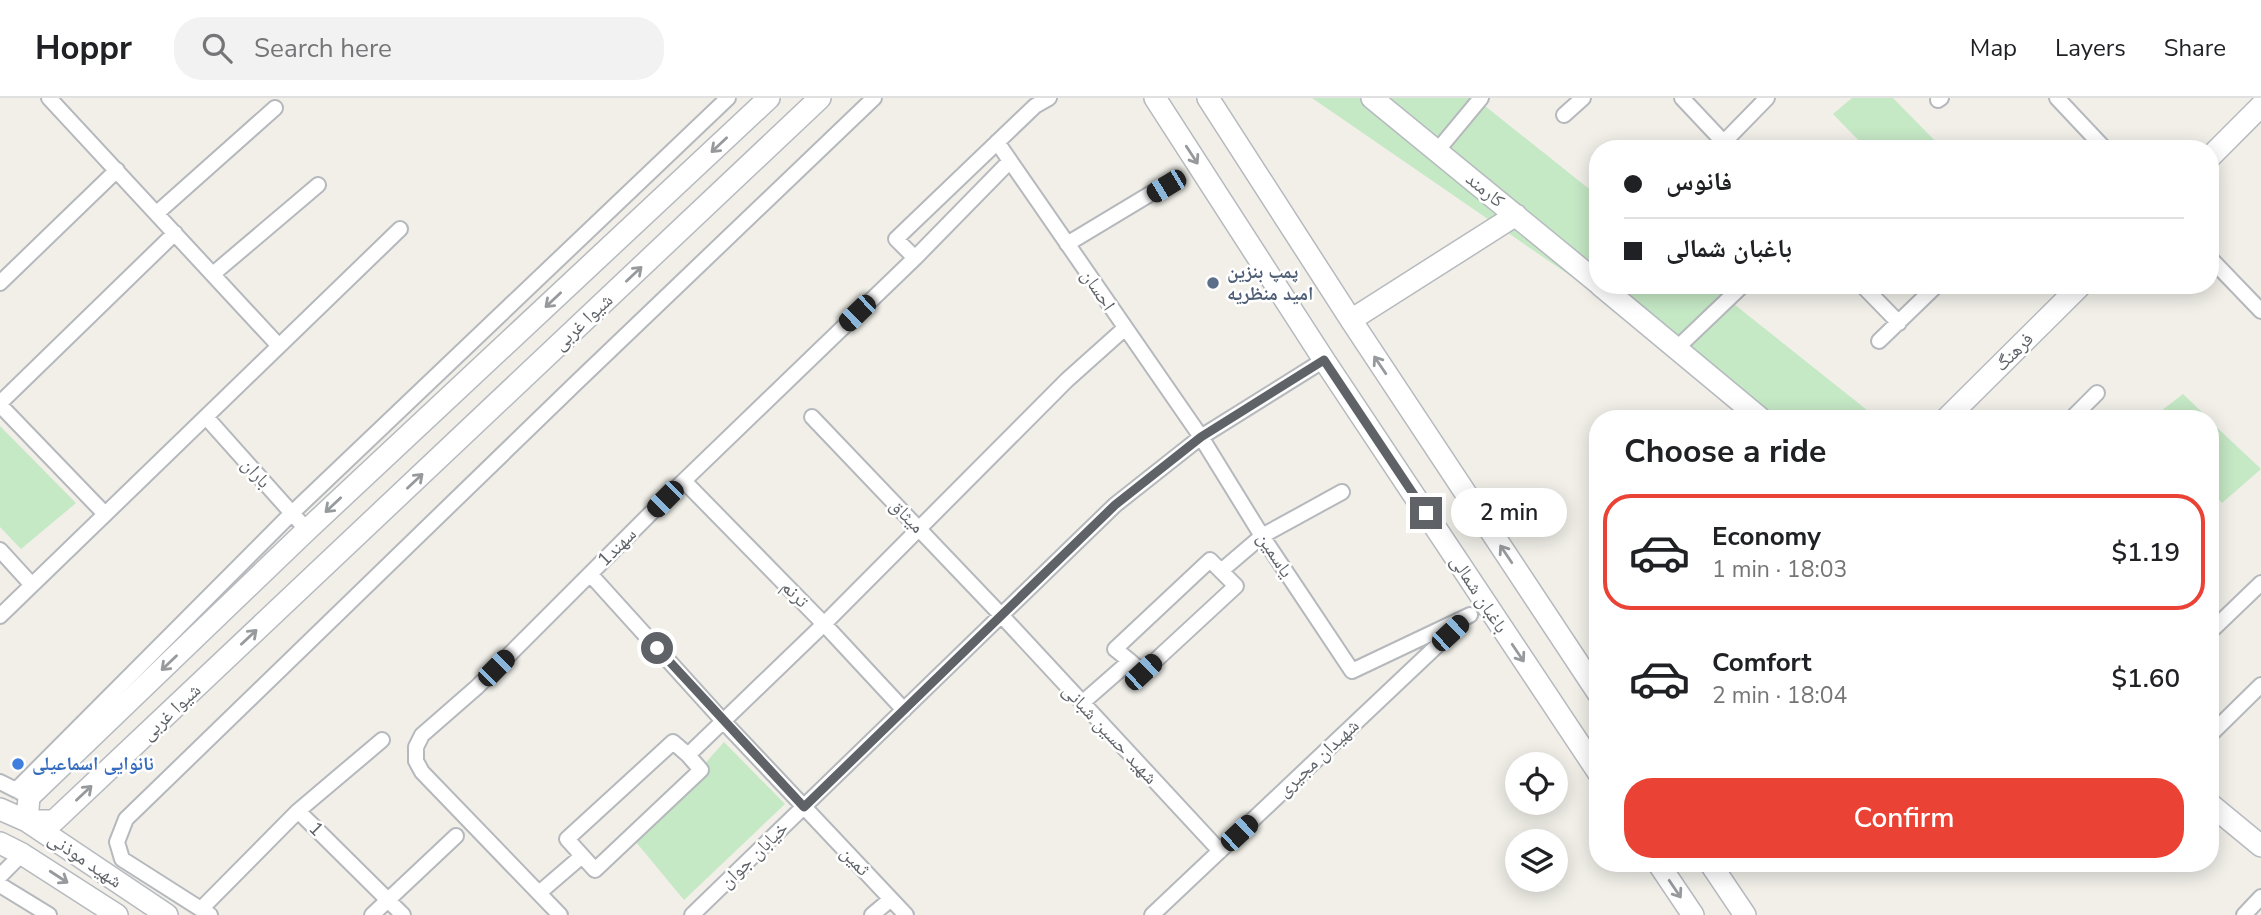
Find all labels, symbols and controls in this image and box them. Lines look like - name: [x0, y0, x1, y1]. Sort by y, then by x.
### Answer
- search box: [174, 17, 664, 80]
- text: Hoppr: [35, 26, 132, 71]
- icon: search: [198, 29, 236, 67]
- text: Search here: [254, 31, 392, 66]
- text: Map: [1970, 32, 2017, 64]
- text: Layers: [2055, 32, 2126, 64]
- text: Share: [2164, 32, 2226, 64]
- one-way arrow: [711, 136, 728, 153]
- one-way arrow: [1185, 145, 1199, 165]
- text: فانوس: [1666, 164, 1732, 199]
- car: [1143, 166, 1190, 206]
- street label: کارمند: [1460, 166, 1510, 214]
- text: باغبان شمالی: [1666, 231, 1792, 266]
- place label: پمپ بنزین امید منظریه: [1227, 259, 1313, 307]
- street label: احسان: [1075, 264, 1121, 316]
- one-way arrow: [625, 266, 642, 283]
- marker: پمپ بنزین امید منظریه: [1205, 275, 1221, 291]
- street label: شیوا غربی: [547, 288, 619, 356]
- car: [835, 291, 880, 335]
- one-way arrow: [544, 292, 562, 308]
- street label: فرهنگ: [1989, 327, 2039, 377]
- one-way arrow: [1373, 356, 1388, 375]
- text: Choose a ride: [1624, 430, 1826, 473]
- street label: باران: [235, 452, 277, 494]
- one-way arrow: [406, 473, 424, 489]
- car: [643, 477, 688, 521]
- callout: 2 min: [1450, 488, 1566, 538]
- street label: میثاق: [884, 493, 930, 539]
- one-way arrow: [325, 497, 342, 514]
- route end: [1410, 497, 1442, 529]
- text: 2 min: [1480, 497, 1538, 528]
- text: Economy: [1712, 519, 1821, 554]
- icon: car: [1628, 521, 1691, 584]
- street label: 1سهند: [592, 522, 642, 572]
- street label: یاسمین: [1251, 527, 1299, 583]
- text: $1.19: [2111, 535, 2180, 570]
- one-way arrow: [1499, 545, 1513, 565]
- street label: باغبان شمالی: [1444, 550, 1514, 638]
- text: 1 min · 18:03: [1712, 554, 1847, 585]
- street label: ترنم: [775, 574, 815, 614]
- car: [1428, 611, 1473, 655]
- one-way arrow: [240, 629, 257, 646]
- route start: [641, 632, 673, 664]
- one-way arrow: [1511, 643, 1525, 662]
- text: Comfort: [1712, 645, 1812, 680]
- car: [474, 646, 519, 690]
- icon: car: [1628, 647, 1691, 710]
- car: [1121, 650, 1166, 694]
- one-way arrow: [160, 654, 177, 671]
- text: $1.60: [2111, 661, 2180, 696]
- street label: شیوا غربی: [135, 678, 207, 746]
- street label: شهید حسین شبانی: [1056, 678, 1164, 790]
- text: 2 min · 18:04: [1712, 680, 1847, 711]
- street label: شهیدان مجیری: [1271, 713, 1365, 803]
- place label: نانوایی اسماعیلی: [32, 751, 154, 777]
- map controls: [1505, 752, 1568, 892]
- button: locate: [1505, 752, 1568, 815]
- marker: نانوایی اسماعیلی: [10, 756, 26, 772]
- button: Confirm: [1624, 778, 2184, 858]
- one-way arrow: [75, 785, 92, 802]
- car: [1217, 811, 1262, 855]
- street label: 1: [303, 816, 329, 842]
- street label: خیابان جوان: [714, 816, 794, 894]
- street label: شهید موذنی: [43, 826, 127, 894]
- button: layers: [1505, 829, 1568, 892]
- street label: ثمین: [834, 840, 876, 882]
- one-way arrow: [49, 870, 68, 885]
- one-way arrow: [1668, 879, 1682, 898]

